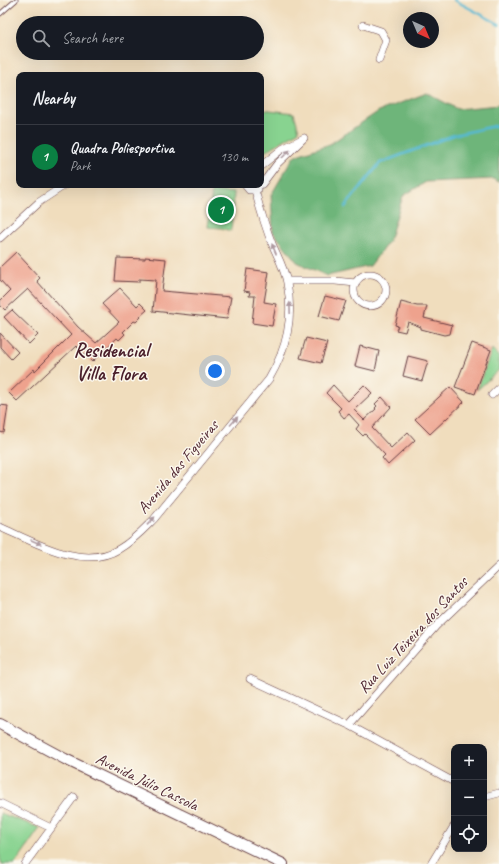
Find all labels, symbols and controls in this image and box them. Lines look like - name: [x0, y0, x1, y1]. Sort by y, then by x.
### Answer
- north arrow: [403, 12, 439, 48]
- search box: [16, 16, 264, 60]
- icon: search: [30, 27, 52, 49]
- text: Search here: [62, 29, 123, 48]
- text: Nearby: [32, 88, 75, 109]
- text: Quadra Poliesportiva: [70, 139, 174, 158]
- text: 1: [42, 149, 48, 165]
- text: 130 m: [220, 149, 248, 165]
- one-way arrow: [281, 149, 291, 159]
- text: Park: [70, 158, 91, 174]
- pin: 1: [208, 195, 234, 225]
- one-way arrow: [271, 242, 277, 254]
- one-way arrow: [286, 302, 293, 314]
- district label: Residencial Villa Flora: [73, 338, 152, 386]
- your location: [205, 361, 225, 381]
- street label: Avenida das Figueiras: [133, 415, 224, 518]
- one-way arrow: [229, 416, 239, 426]
- one-way arrow: [146, 516, 156, 526]
- one-way arrow: [30, 540, 42, 546]
- street label: Rua Luiz Teixeira dos Santos: [354, 571, 473, 698]
- map controls: [451, 744, 487, 852]
- button: +: [451, 744, 487, 780]
- street label: Avenida Júlio Cassola: [93, 749, 203, 816]
- button: −: [451, 780, 487, 816]
- button: locate: [451, 816, 487, 852]

